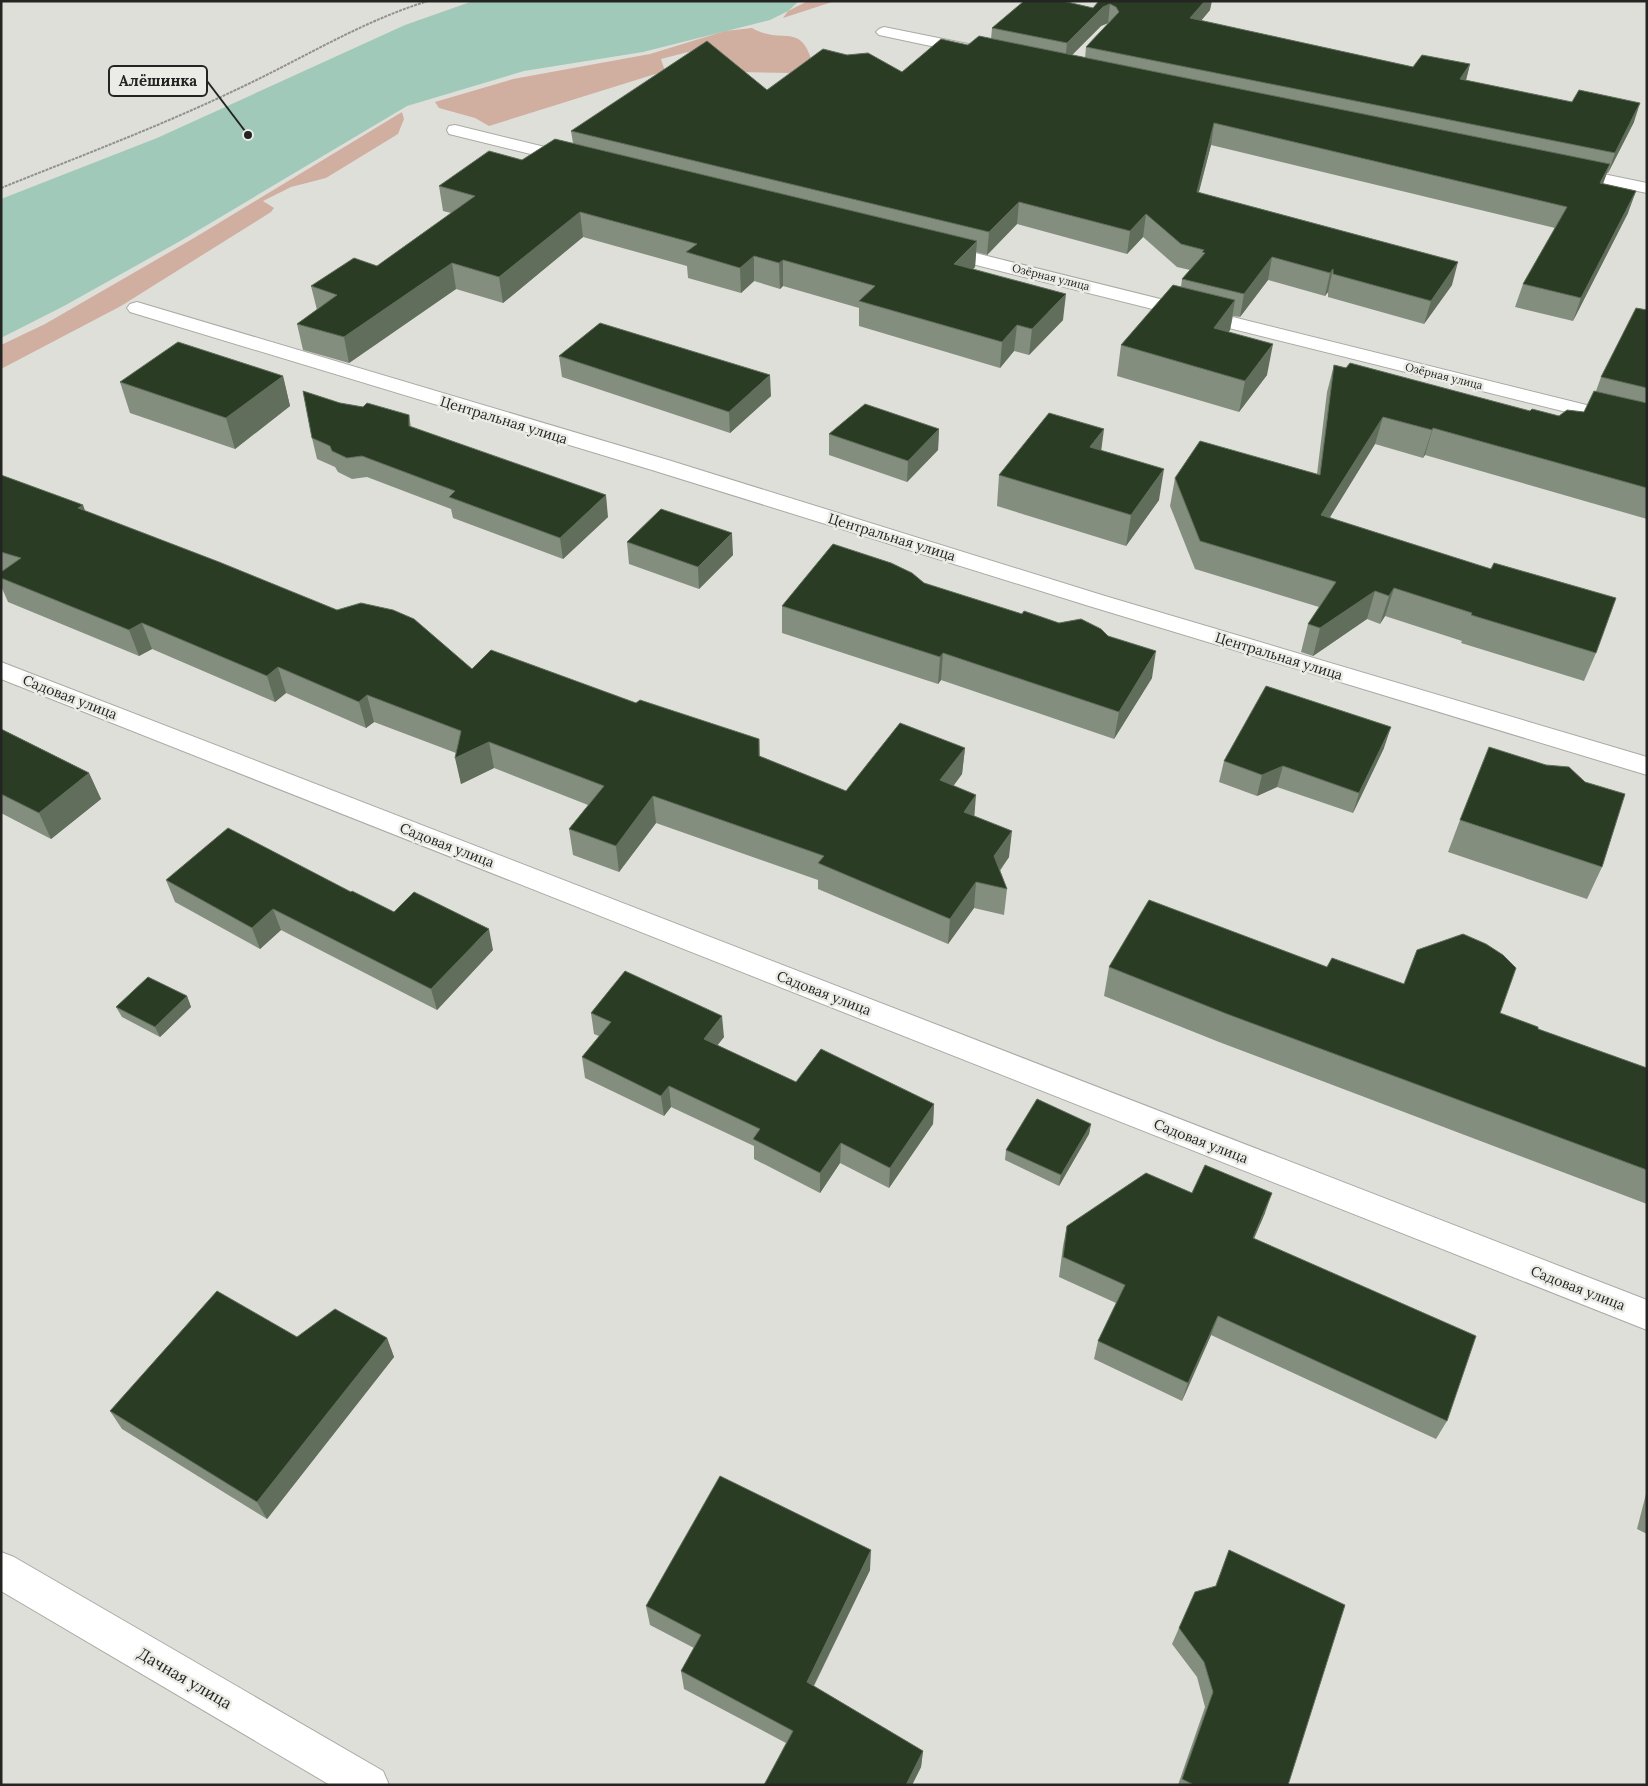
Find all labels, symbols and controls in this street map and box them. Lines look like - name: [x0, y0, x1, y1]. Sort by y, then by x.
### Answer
- callout: Алёшинка: [109, 66, 207, 96]
- text: Алёшинка: [119, 71, 197, 90]
- street label: Озёрная улица: [1011, 261, 1092, 293]
- street label: Озёрная улица: [1404, 360, 1485, 392]
- street label: Центральная улица: [438, 392, 570, 448]
- street label: Центральная улица: [826, 509, 958, 565]
- street label: Центральная улица: [1213, 628, 1345, 684]
- street label: Садовая улица: [20, 671, 120, 723]
- street label: Садовая улица: [397, 819, 497, 871]
- street label: Садовая улица: [774, 967, 874, 1019]
- street label: Садовая улица: [1151, 1115, 1251, 1167]
- street label: Садовая улица: [1528, 1262, 1628, 1314]
- street label: Дачная улица: [134, 1643, 236, 1713]

